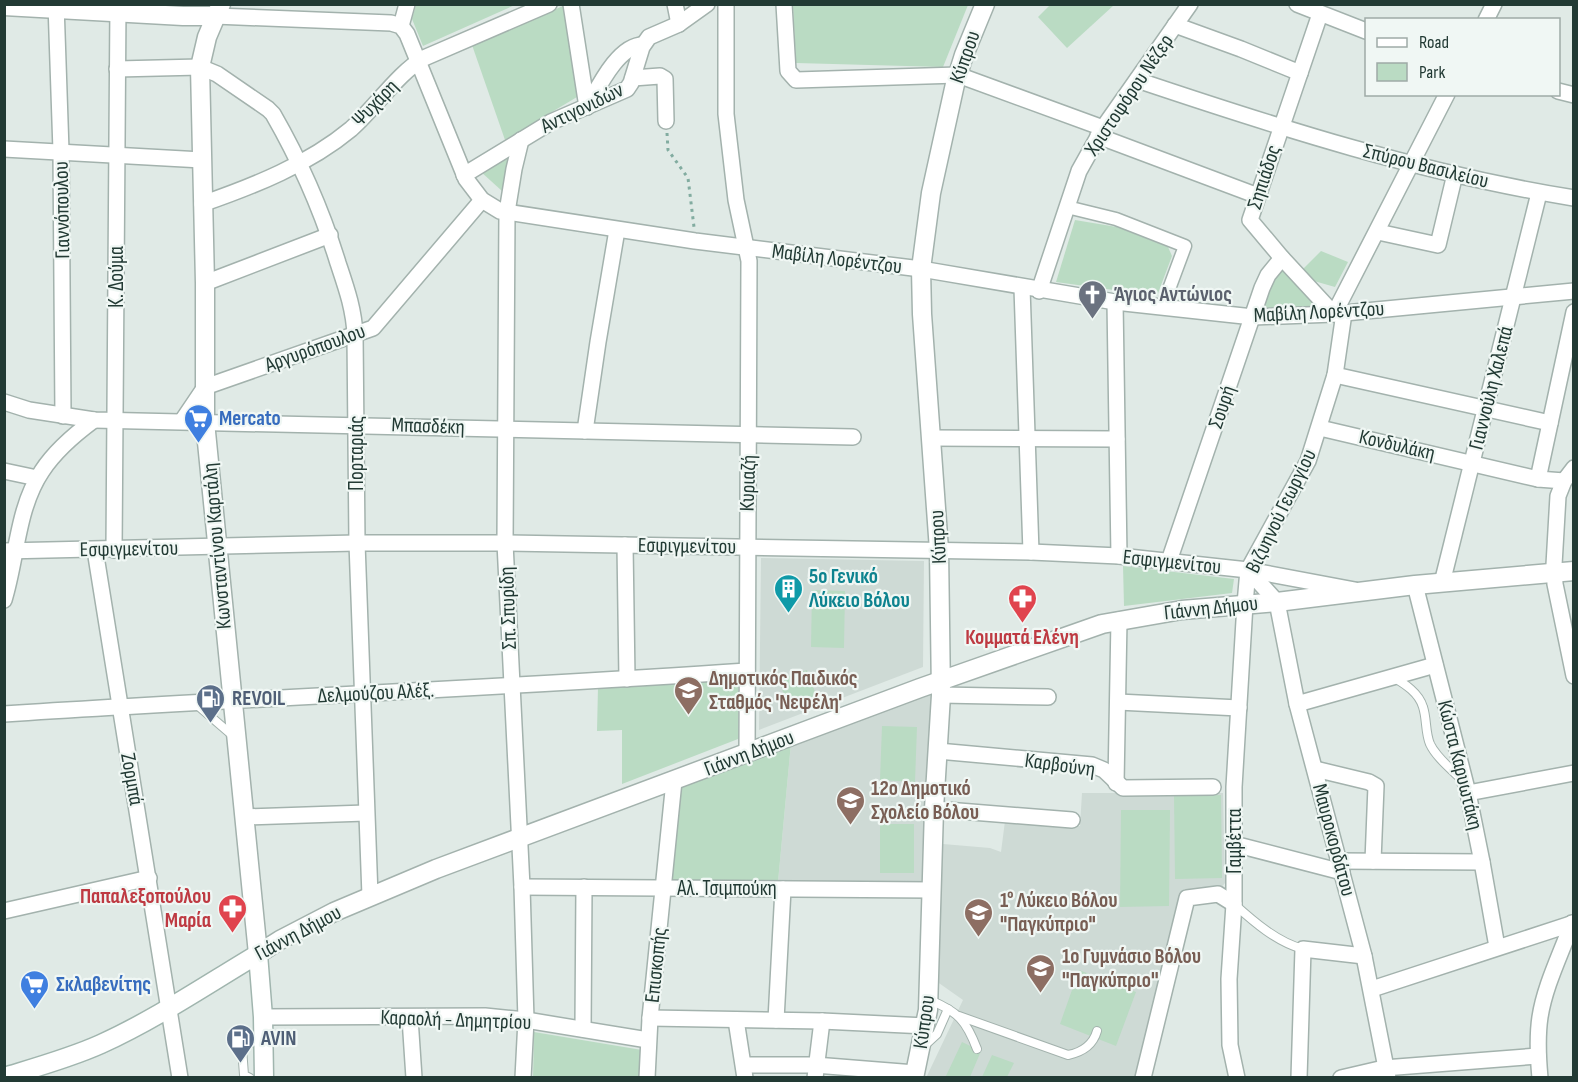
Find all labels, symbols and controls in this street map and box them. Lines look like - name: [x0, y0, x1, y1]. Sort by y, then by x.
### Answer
- legend: [1365, 18, 1560, 96]
- street label: Κύπρου: [944, 27, 986, 87]
- street label: Χριστοφόρου Νέζερ: [1079, 30, 1179, 161]
- text: Road: [1419, 32, 1449, 53]
- text: Park: [1419, 62, 1445, 83]
- street label: Ψυχάρη: [347, 74, 403, 132]
- street label: Αντιγονιδών: [536, 77, 627, 139]
- street label: Σπύρου Βασιλείου: [1361, 138, 1491, 194]
- street label: Σηπιάδος: [1242, 142, 1286, 212]
- street label: Γιαννόπουλου: [49, 161, 75, 259]
- street label: Μαβίλη Λορέντζου: [771, 239, 903, 279]
- street label: Κ. Δούμα: [104, 246, 129, 308]
- church icon: Άγιος Αντώνιος: [1077, 278, 1109, 320]
- place label: Άγιος Αντώνιος: [1114, 282, 1232, 307]
- street label: Μαβίλη Λορέντζου: [1253, 296, 1385, 328]
- street label: Αργυρόπουλου: [261, 318, 369, 378]
- street label: Γιαννούλη Χαλεπά: [1464, 324, 1518, 452]
- street label: Σουρή: [1203, 382, 1241, 432]
- supermarket icon: Mercato: [182, 402, 214, 444]
- place label: Mercato: [219, 406, 281, 431]
- street label: Μπασδέκη: [391, 412, 465, 440]
- street label: Πορταριάς: [344, 415, 369, 491]
- street label: Κονδυλάκη: [1357, 424, 1437, 466]
- street label: Βιζυηνού Γεωργίου: [1240, 445, 1322, 577]
- street label: Κυριαζή: [735, 454, 761, 512]
- street label: Κωνσταντίνου Καρτάλη: [197, 462, 237, 630]
- street label: Κύπρου: [924, 509, 952, 565]
- street label: Εσφιγμενίτου: [638, 533, 736, 559]
- street label: Εσφιγμενίτου: [80, 536, 178, 562]
- street label: Εσφιγμενίτου: [1122, 544, 1222, 580]
- place label: 5ο Γενικό Λύκειο Βόλου: [808, 564, 910, 613]
- street label: Σπ. Σπυρίδη: [494, 566, 522, 650]
- building icon: 5ο Γενικό Λύκειο Βόλου: [772, 572, 804, 614]
- pharmacy icon: Κομματά Ελένη: [1006, 582, 1038, 624]
- street label: Γιάννη Δήμου: [1163, 591, 1259, 625]
- place label: Κομματά Ελένη: [965, 625, 1079, 650]
- place label: Δημοτικός Παιδικός Σταθμός 'Νεφέλη': [709, 666, 858, 715]
- school or university icon: Δημοτικός Παιδικός Σταθμός 'Νεφέλη': [672, 674, 704, 716]
- street label: Δελμούζου Αλέξ.: [317, 677, 435, 709]
- fuel station icon: REVOIL: [195, 682, 227, 724]
- place label: REVOIL: [232, 686, 285, 711]
- street label: Κώστα Καρυωτάκη: [1432, 698, 1488, 832]
- street label: Γιάννη Δήμου: [701, 724, 797, 782]
- street label: Καρβούνη: [1023, 748, 1097, 782]
- street label: Ζορμπά: [115, 751, 149, 807]
- place label: 12ο Δημοτικό Σχολείο Βόλου: [871, 776, 979, 825]
- street label: Μαυροκορδάτου: [1307, 781, 1361, 899]
- school or university icon: 12ο Δημοτικό Σχολείο Βόλου: [834, 784, 866, 826]
- street label: Γαμβέττα: [1222, 808, 1247, 874]
- street label: Αλ. Τσιμπούκη: [676, 876, 777, 901]
- place label: Παπαλεξοπούλου Μαρία: [80, 884, 212, 933]
- place label: 1° Λύκειο Βόλου "Παγκύπριο": [1000, 888, 1118, 937]
- pharmacy icon: Παπαλεξοπούλου Μαρία: [216, 892, 248, 934]
- school or university icon: 1° Λύκειο Βόλου "Παγκύπριο": [963, 896, 995, 938]
- street label: Γιάννη Δήμου: [251, 900, 345, 966]
- street label: Επισκοπής: [640, 926, 672, 1004]
- place label: 1ο Γυμνάσιο Βόλου ''Παγκύπριο'': [1062, 944, 1201, 993]
- school or university icon: 1ο Γυμνάσιο Βόλου ''Παγκύπριο'': [1025, 952, 1057, 994]
- supermarket icon: Σκλαβενίτης: [19, 968, 51, 1010]
- place label: Σκλαβενίτης: [56, 972, 151, 997]
- street label: Κύπρου: [908, 994, 940, 1050]
- street label: Καραολή - Δημητρίου: [380, 1005, 532, 1035]
- fuel station icon: AVIN: [224, 1022, 256, 1064]
- place label: AVIN: [260, 1026, 296, 1051]

